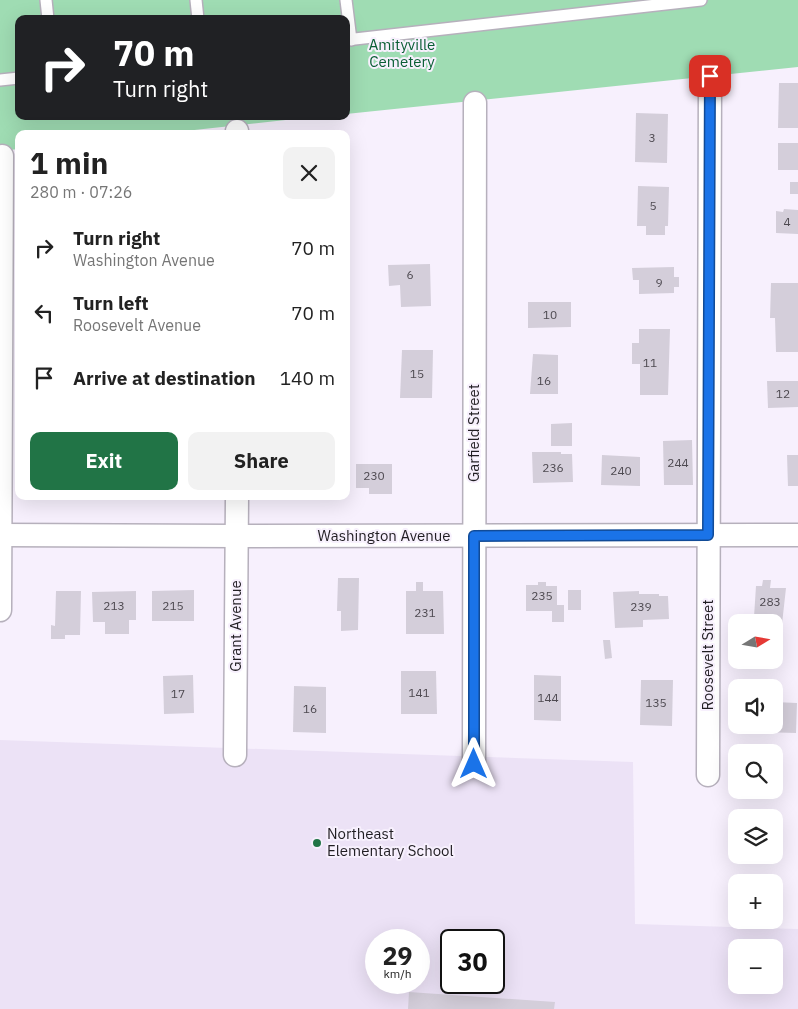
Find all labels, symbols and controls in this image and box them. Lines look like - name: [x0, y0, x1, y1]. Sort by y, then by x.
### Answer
- text: 70 m: [113, 30, 195, 76]
- icon: right: [30, 35, 95, 100]
- park label: Amityville Cemetery: [369, 35, 435, 71]
- pin: [689, 55, 731, 97]
- icon: arrive: [696, 62, 724, 90]
- text: Turn right: [113, 74, 208, 103]
- house number: 3: [648, 130, 656, 145]
- text: 1 min: [30, 143, 108, 182]
- button: close: [283, 147, 335, 199]
- text: 280 m · 07:26: [30, 182, 132, 202]
- house number: 5: [649, 198, 657, 213]
- house number: 4: [783, 214, 791, 229]
- text: Turn right: [73, 226, 160, 250]
- icon: right: [30, 234, 58, 262]
- text: 70 m: [291, 236, 335, 260]
- text: Washington Avenue: [73, 250, 215, 270]
- house number: 6: [406, 267, 414, 282]
- house number: 9: [655, 275, 663, 290]
- text: Turn left: [73, 291, 149, 315]
- icon: left: [30, 299, 58, 327]
- text: 70 m: [291, 301, 335, 325]
- house number: 10: [543, 307, 557, 322]
- text: Roosevelt Avenue: [73, 315, 201, 335]
- house number: 11: [643, 355, 657, 370]
- icon: arrive: [30, 364, 58, 392]
- text: Arrive at destination: [73, 366, 256, 390]
- text: 140 m: [280, 366, 335, 390]
- house number: 15: [410, 366, 424, 381]
- house number: 16: [537, 373, 551, 388]
- street label: Garfield Street: [464, 384, 483, 482]
- house number: 12: [776, 386, 790, 401]
- button: Exit: [30, 432, 178, 490]
- button: Share: [188, 432, 335, 490]
- house number: 244: [667, 455, 689, 470]
- house number: 236: [542, 460, 564, 475]
- house number: 240: [610, 463, 632, 478]
- house number: 230: [363, 468, 385, 483]
- street label: Washington Avenue: [318, 526, 451, 545]
- street label: Grant Avenue: [226, 580, 245, 672]
- house number: 235: [531, 588, 553, 603]
- house number: 283: [759, 594, 781, 609]
- house number: 213: [103, 598, 125, 613]
- house number: 215: [162, 598, 184, 613]
- house number: 239: [630, 599, 652, 614]
- street label: Roosevelt Street: [698, 599, 717, 711]
- house number: 231: [414, 605, 436, 620]
- north arrow: [728, 614, 782, 669]
- map controls: [728, 614, 783, 994]
- button: sound: [728, 679, 783, 734]
- house number: 141: [408, 685, 430, 700]
- house number: 17: [171, 686, 185, 701]
- house number: 144: [537, 690, 559, 705]
- house number: 135: [645, 695, 667, 710]
- house number: 16: [303, 701, 317, 716]
- position arrow: [447, 737, 499, 789]
- button: search: [728, 744, 783, 799]
- button: layers: [728, 809, 783, 864]
- place label: Northeast Elementary School: [327, 824, 454, 860]
- marker: Northeast Elementary School: [311, 837, 323, 849]
- button: +: [728, 874, 783, 929]
- speed limit sign: 30: [440, 929, 505, 994]
- text: 29: [382, 939, 413, 972]
- button: −: [728, 939, 783, 994]
- text: km/h: [383, 966, 412, 981]

